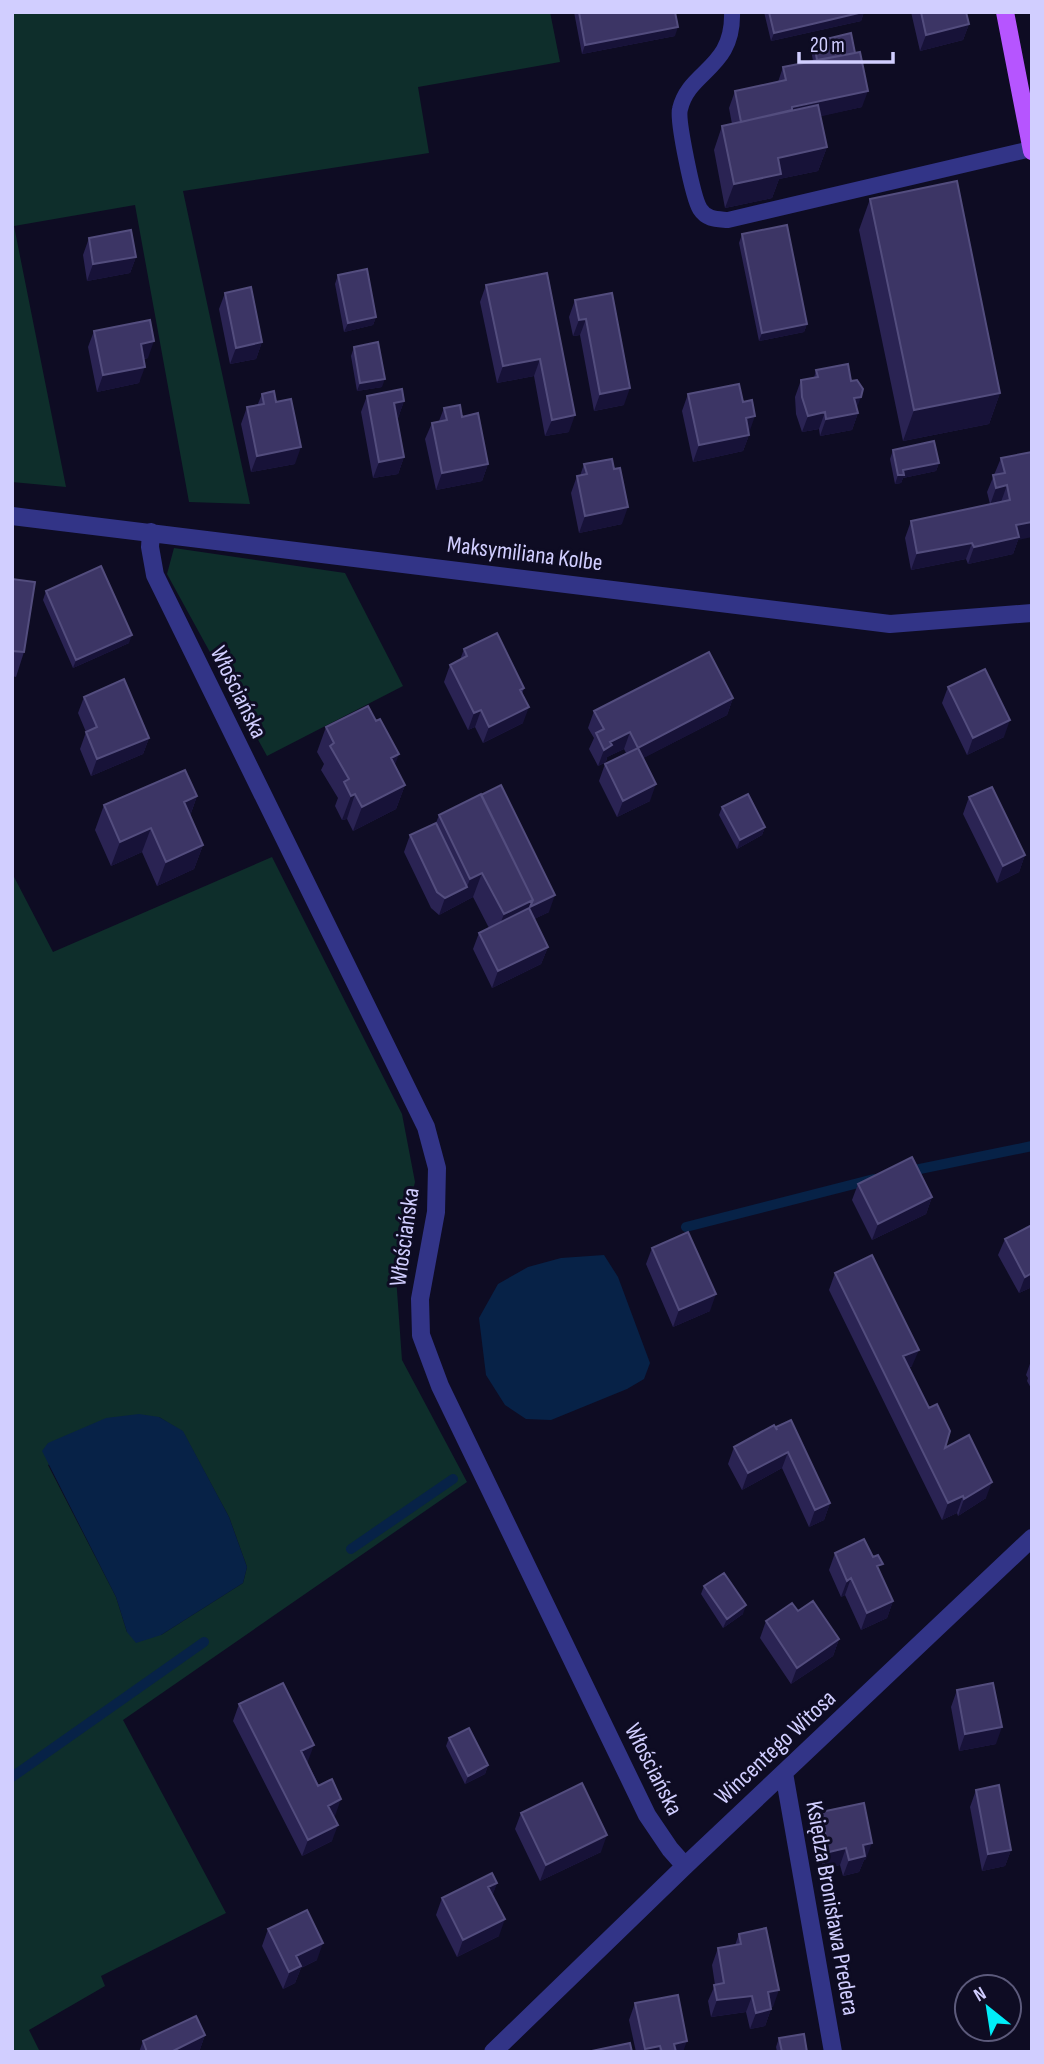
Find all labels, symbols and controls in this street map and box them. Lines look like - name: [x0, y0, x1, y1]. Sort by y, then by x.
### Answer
- scale bar: [799, 21, 894, 65]
- text: 20 m: [810, 33, 845, 58]
- street label: Maksymiliana Kolbe: [446, 530, 604, 577]
- street label: Włościańska: [204, 641, 273, 743]
- street label: Włościańska: [383, 1186, 426, 1288]
- street label: Wincentego Witosa: [709, 1684, 842, 1811]
- street label: Włościańska: [618, 1718, 689, 1820]
- street label: Księdza Bronisława Predera: [799, 1799, 866, 2017]
- north arrow: [953, 1973, 1023, 2043]
- text: N: [970, 1982, 990, 2007]

